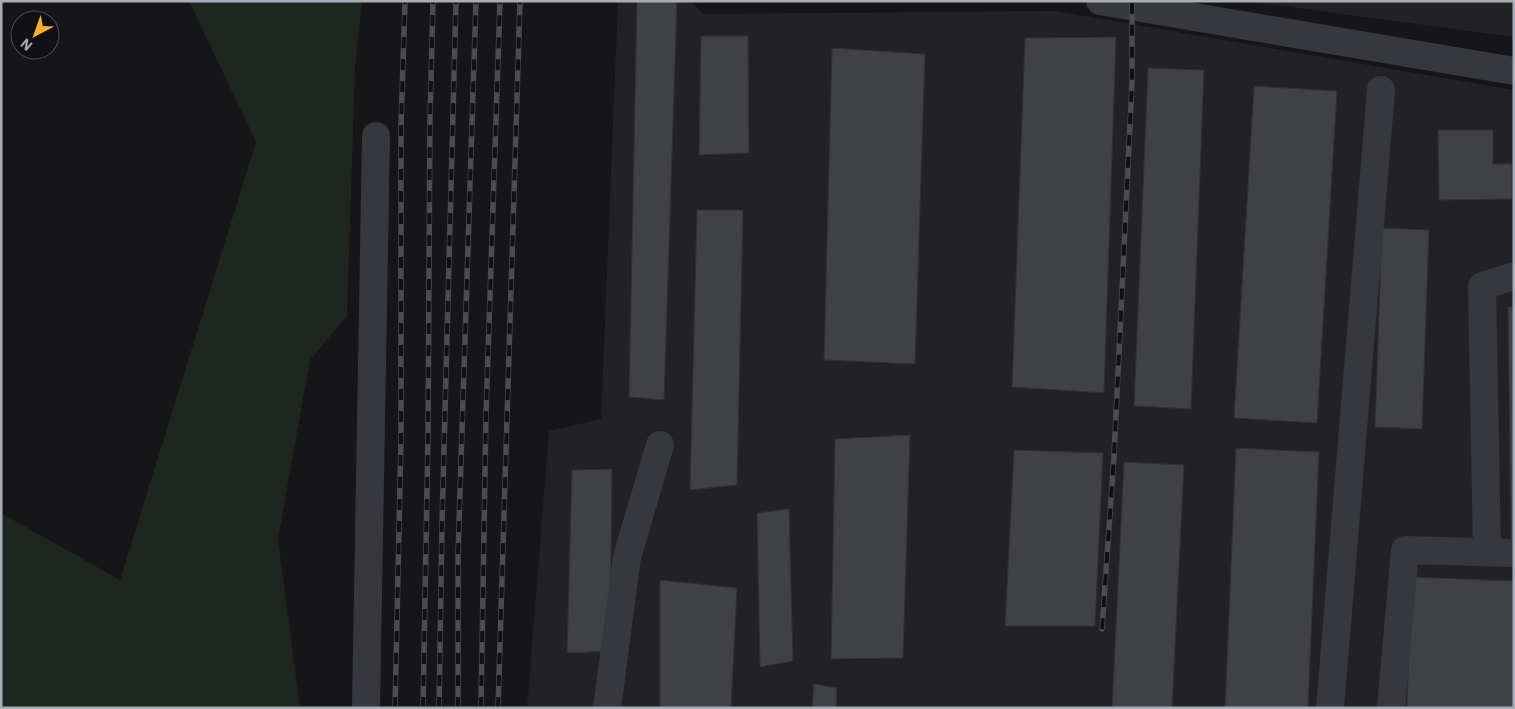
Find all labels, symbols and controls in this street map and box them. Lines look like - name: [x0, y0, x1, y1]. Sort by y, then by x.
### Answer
- north arrow: [10, 10, 60, 60]
- text: N: [17, 35, 36, 55]

